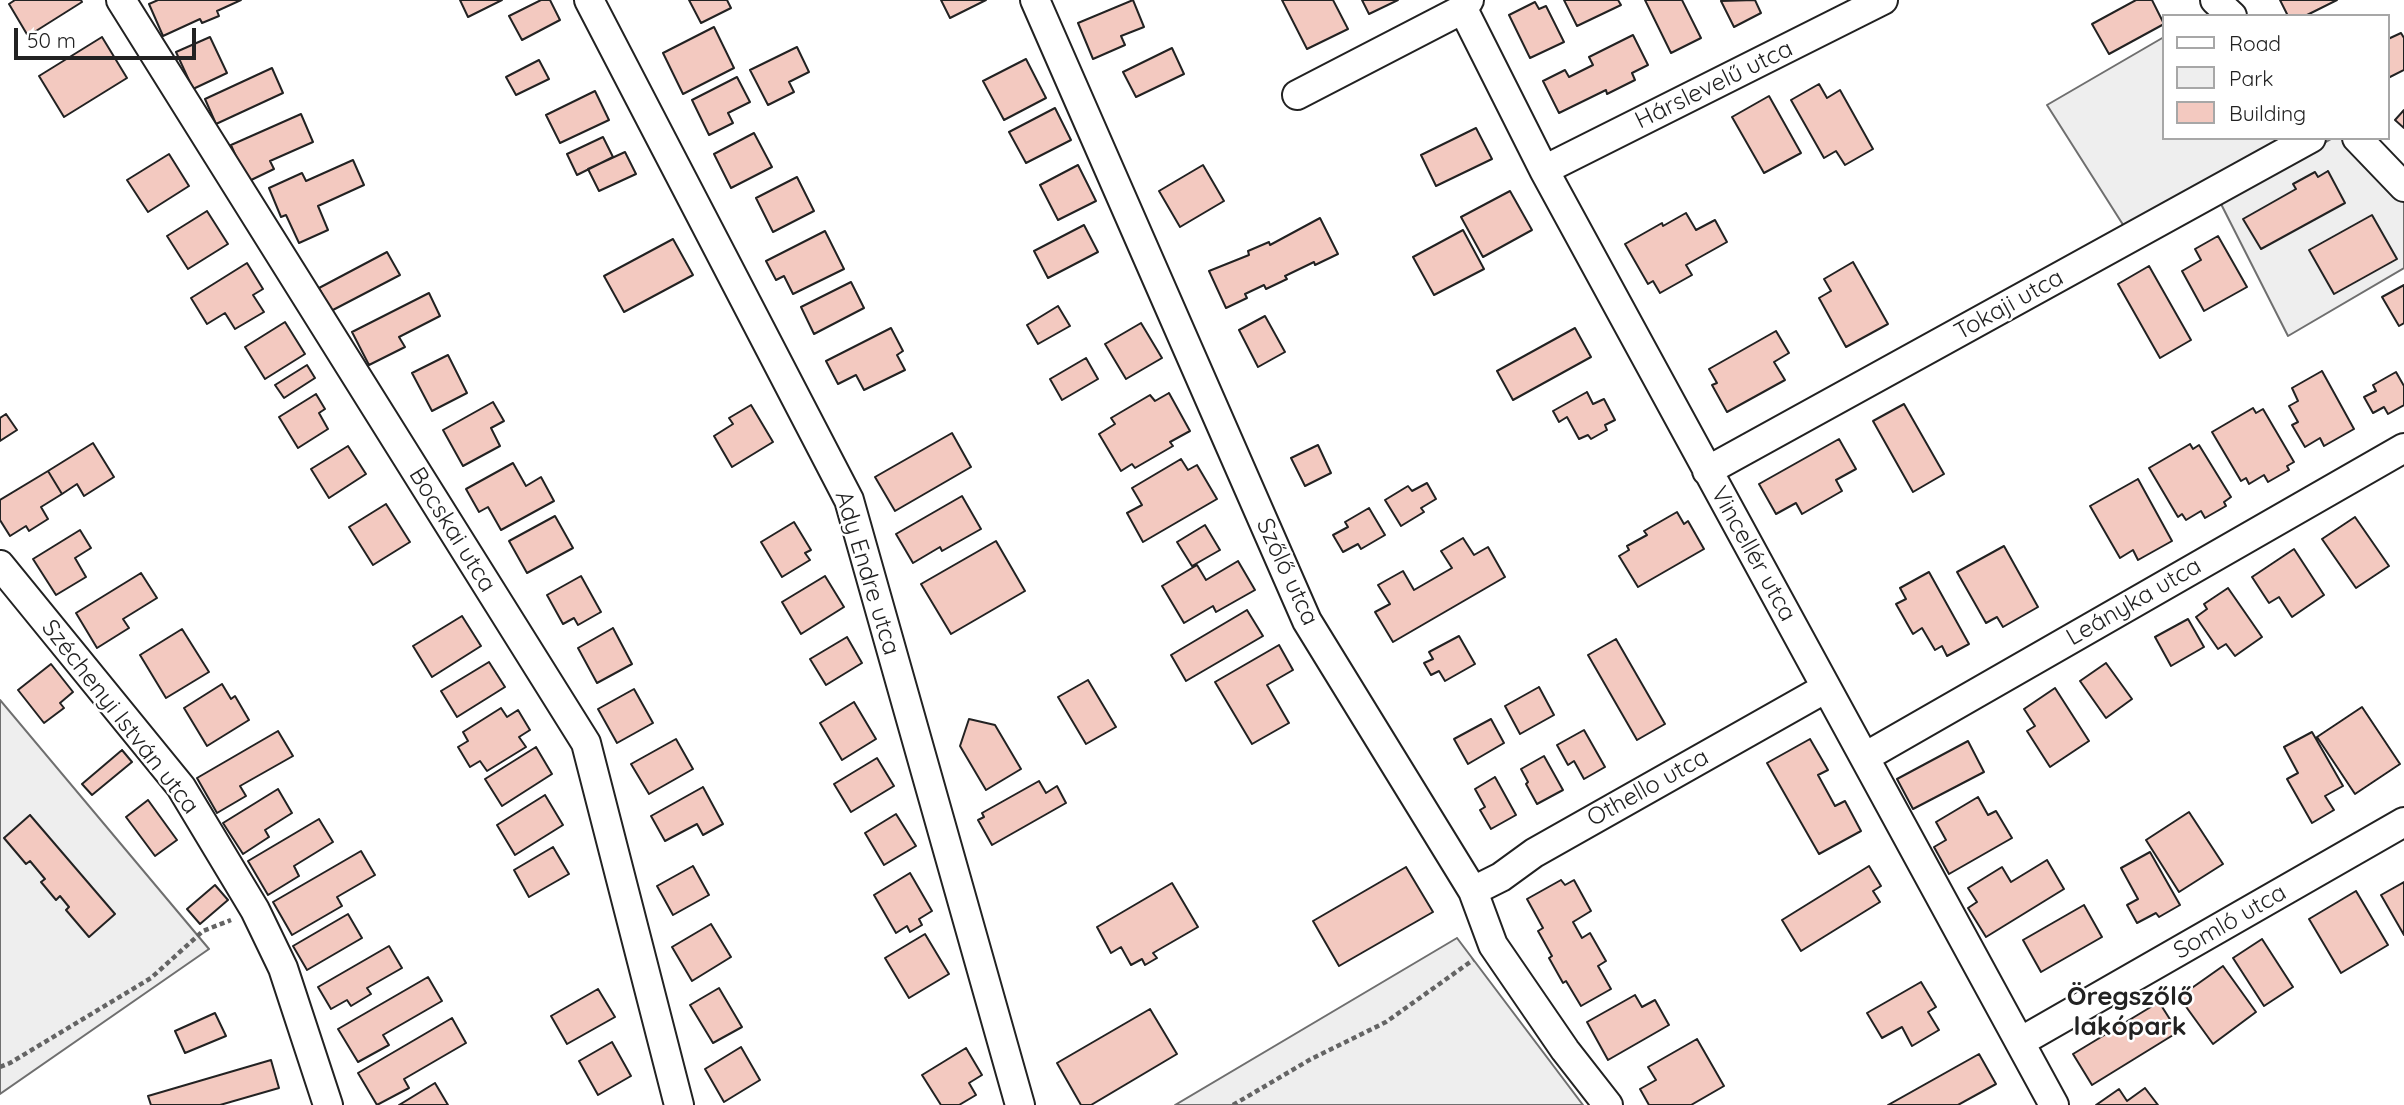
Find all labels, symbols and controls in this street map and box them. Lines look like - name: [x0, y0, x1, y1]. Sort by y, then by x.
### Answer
- scale bar: [18, 14, 200, 58]
- legend: [2162, 14, 2390, 140]
- text: 50 m: [27, 27, 76, 53]
- text: Road: [2229, 30, 2281, 56]
- street label: Hárslevelű utca: [1631, 34, 1797, 136]
- text: Park: [2229, 65, 2273, 91]
- text: Building: [2229, 100, 2306, 126]
- street label: Tokaji utca: [1949, 263, 2069, 347]
- street label: Bocskai utca: [402, 462, 502, 598]
- street label: Vincellér utca: [1704, 482, 1802, 626]
- street label: Ady Endre utca: [828, 488, 906, 658]
- street label: Szőlő utca: [1250, 514, 1324, 630]
- street label: Leányka utca: [2061, 552, 2207, 652]
- street label: Széchenyi István utca: [35, 614, 205, 820]
- street label: Othello utca: [1582, 743, 1714, 833]
- street label: Somló utca: [2169, 878, 2291, 966]
- district label: Öregszőlő lakópark: [2067, 981, 2193, 1042]

